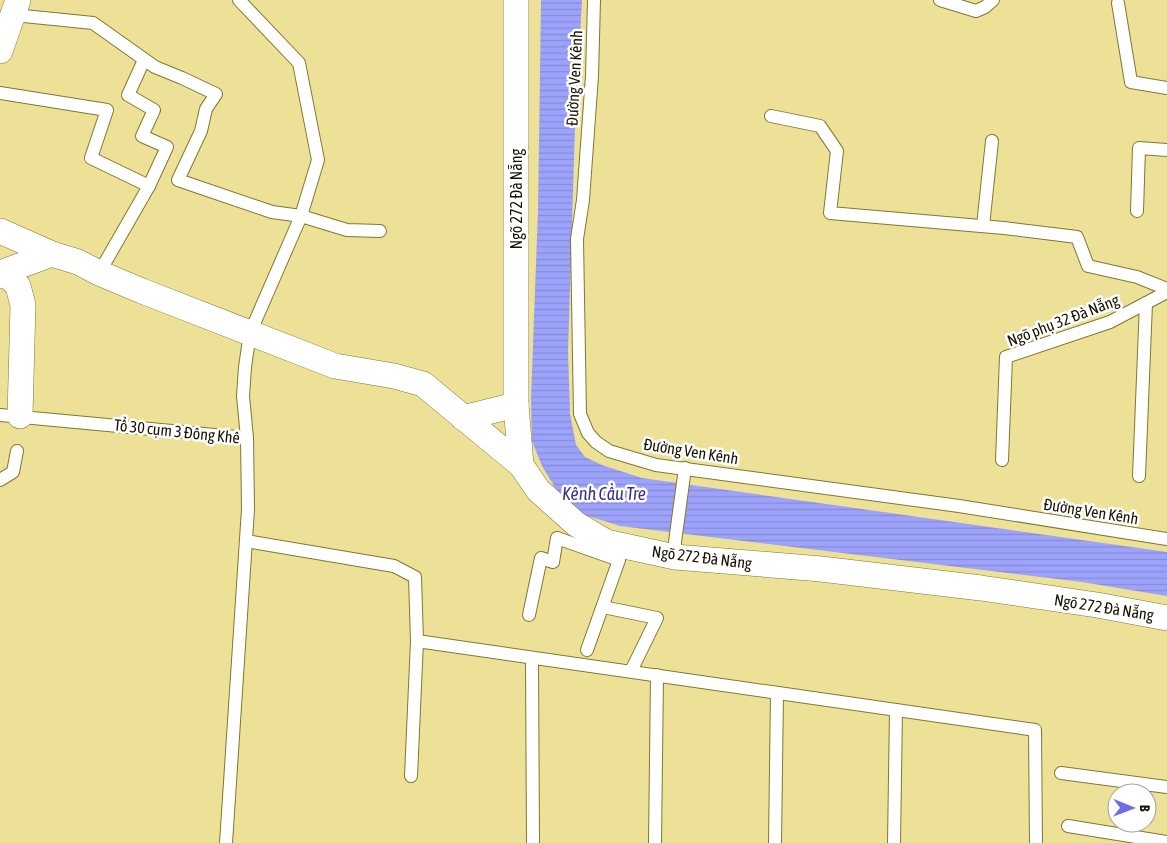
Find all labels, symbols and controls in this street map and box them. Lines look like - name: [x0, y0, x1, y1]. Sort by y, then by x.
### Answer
- street label: Đường Ven Kênh: [563, 30, 586, 126]
- street label: Ngõ 272 Đà Nẵng: [507, 149, 526, 249]
- street label: Ngõ phụ 32 Đà Nẵng: [1005, 290, 1122, 351]
- street label: Tổ 30 cụm 3 Đông Khê: [113, 414, 241, 448]
- street label: Đường Ven Kênh: [642, 435, 740, 468]
- water label: Kênh Cầu Tre: [562, 483, 646, 504]
- street label: Đường Ven Kênh: [1042, 495, 1140, 528]
- street label: Ngõ 272 Đà Nẵng: [651, 542, 753, 573]
- street label: Ngõ 272 Đà Nẵng: [1053, 590, 1155, 625]
- north arrow: [1107, 783, 1157, 833]
- text: B: [1137, 805, 1153, 812]

